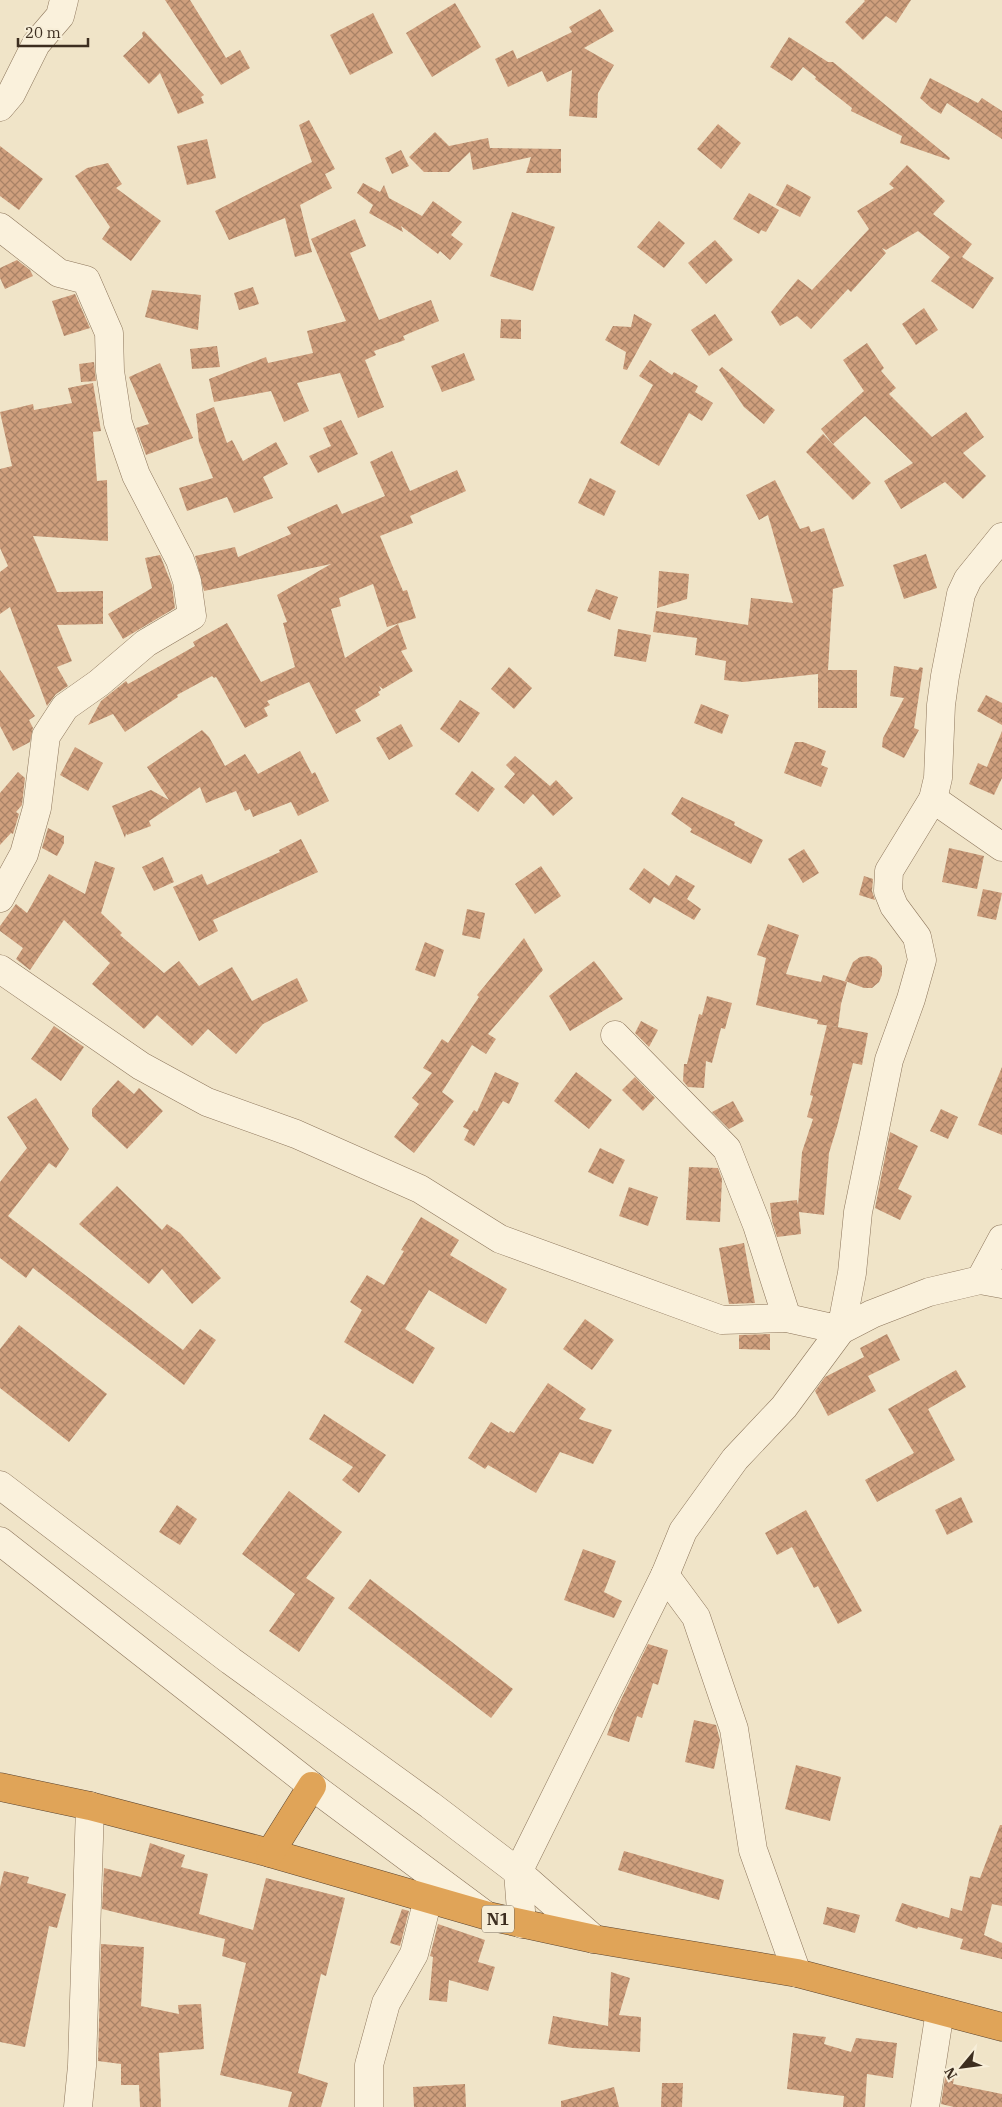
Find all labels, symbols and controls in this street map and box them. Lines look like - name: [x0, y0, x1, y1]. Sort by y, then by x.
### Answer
- scale bar: [18, 15, 88, 47]
- text: 20 m: [25, 23, 61, 42]
- road number: N1: [482, 1906, 514, 1932]
- north arrow: [937, 2042, 987, 2092]
- text: N: [940, 2064, 961, 2083]

